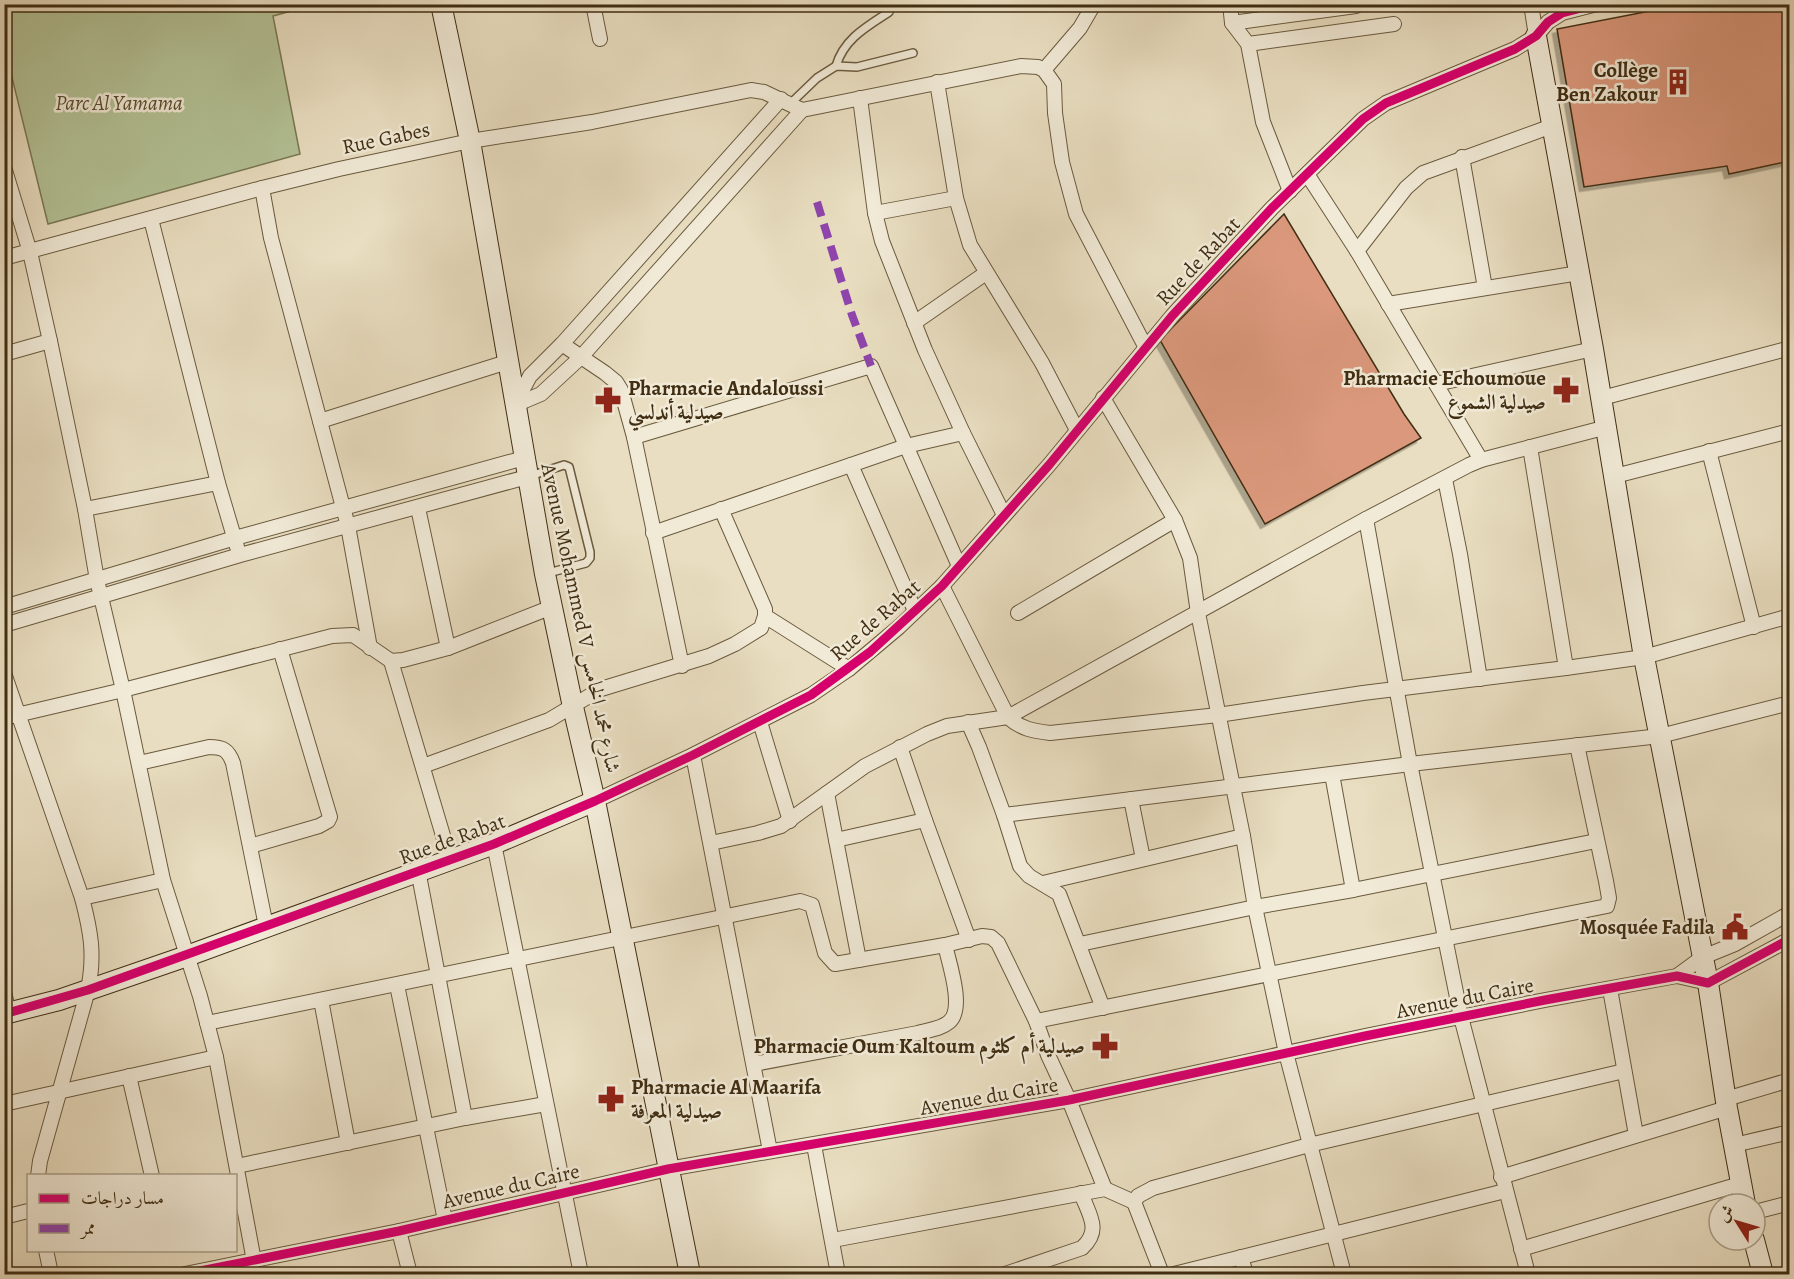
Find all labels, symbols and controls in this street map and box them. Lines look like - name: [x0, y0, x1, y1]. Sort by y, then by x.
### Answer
- place label: Collège Ben Zakour: [1556, 56, 1658, 108]
- building icon: Collège Ben Zakour: [1663, 67, 1693, 97]
- park label: Parc Al Yamama: [55, 89, 183, 117]
- street label: Rue Gabes: [339, 115, 433, 161]
- street label: Rue de Rabat: [1150, 211, 1246, 311]
- place label: Pharmacie Echoumoue صيدلية الشموع: [1343, 364, 1546, 419]
- place label: Pharmacie Andaloussi صيدلية أندلسي: [628, 374, 824, 432]
- pharmacy icon: Pharmacie Echoumoue صيدلية الشموع: [1551, 375, 1581, 405]
- pharmacy icon: Pharmacie Andaloussi صيدلية أندلسي: [593, 385, 623, 415]
- street label: Avenue Mohammed V شارع محمد الخامس: [530, 460, 628, 776]
- street label: Rue de Rabat: [824, 573, 926, 667]
- street label: Rue de Rabat: [395, 807, 509, 871]
- public building icon: Mosquée Fadila: [1720, 912, 1750, 942]
- place label: Mosquée Fadila: [1579, 913, 1716, 941]
- street label: Avenue du Caire: [1393, 971, 1536, 1025]
- pharmacy icon: Pharmacie Oum Kaltoum صيدلية أم كلثوم: [1090, 1031, 1120, 1061]
- place label: Pharmacie Oum Kaltoum صيدلية أم كلثوم: [753, 1032, 1085, 1065]
- street label: Avenue du Caire: [917, 1070, 1060, 1122]
- place label: Pharmacie Al Maarifa صيدلية المعرفة: [631, 1073, 822, 1125]
- pharmacy icon: Pharmacie Al Maarifa صيدلية المعرفة: [596, 1084, 626, 1114]
- street label: Avenue du Caire: [439, 1157, 582, 1216]
- legend: [27, 1174, 237, 1252]
- text: مسار دراجات: [81, 1186, 164, 1210]
- north arrow: [1707, 1192, 1767, 1252]
- text: ش: [1712, 1201, 1739, 1227]
- text: ممر: [79, 1216, 95, 1240]

